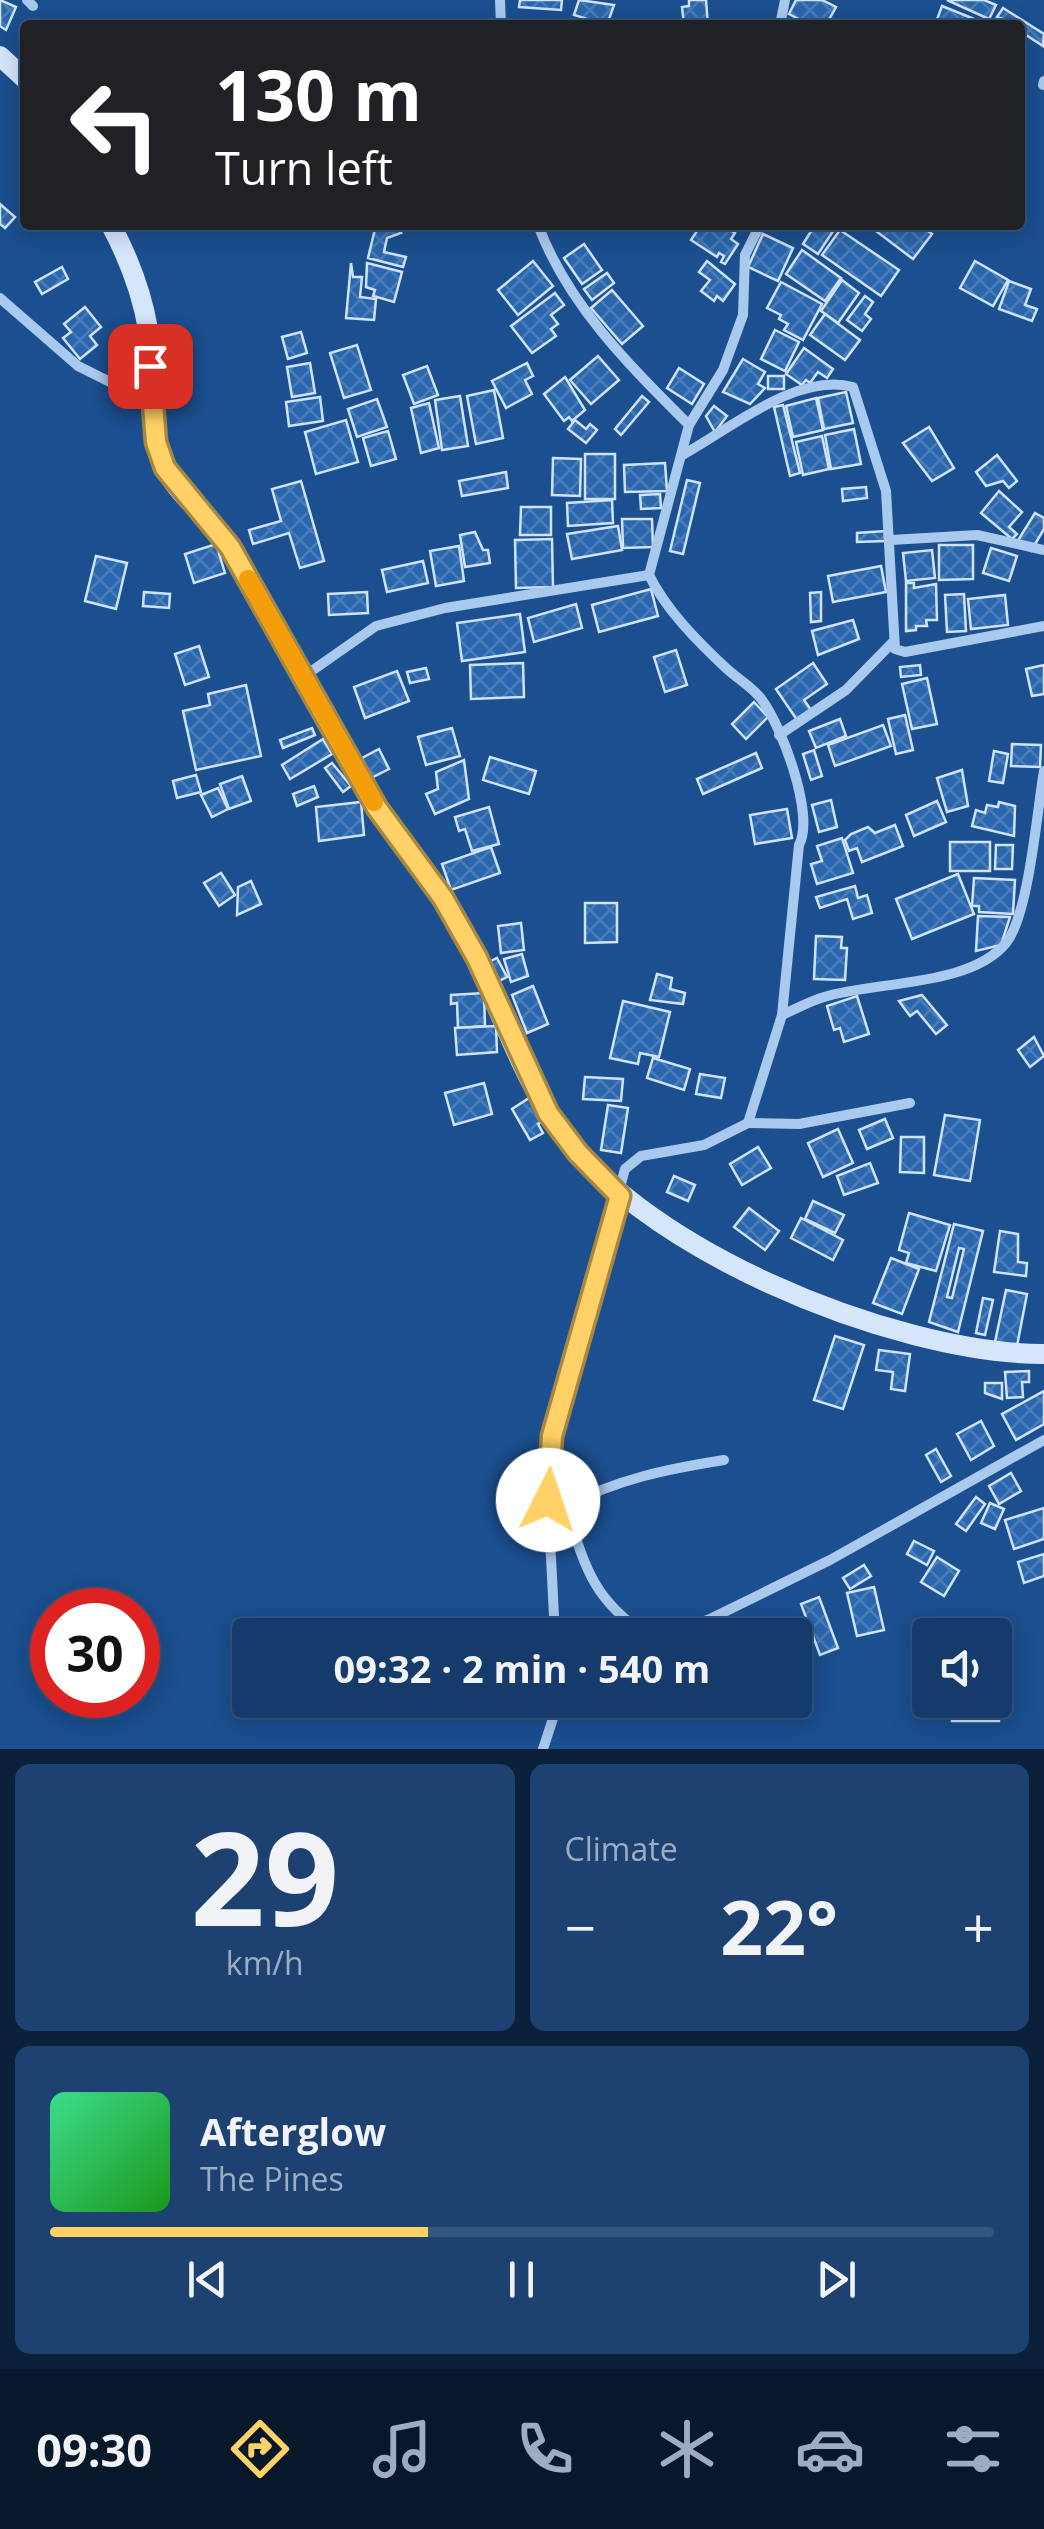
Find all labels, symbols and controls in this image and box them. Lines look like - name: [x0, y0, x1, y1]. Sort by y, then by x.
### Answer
- text: 130 m: [215, 46, 422, 142]
- icon: left: [50, 60, 180, 190]
- text: Turn left: [215, 137, 393, 198]
- pin: [108, 324, 193, 409]
- icon: arrive: [123, 339, 178, 394]
- position arrow: [496, 1448, 600, 1552]
- speed limit sign: 30: [30, 1588, 160, 1718]
- map controls: [912, 1618, 1012, 1718]
- button: sound: [912, 1618, 1012, 1718]
- text: 09:32 · 2 min · 540 m: [334, 1642, 710, 1694]
- text: 29: [190, 1787, 339, 1964]
- text: Climate: [565, 1827, 678, 1870]
- text: 22°: [720, 1875, 838, 1977]
- text: −: [565, 1889, 596, 1964]
- text: +: [963, 1889, 994, 1964]
- text: km/h: [226, 1941, 304, 1984]
- text: Afterglow: [200, 2105, 386, 2157]
- text: The Pines: [200, 2157, 344, 2200]
- icon: previous: [180, 2252, 235, 2307]
- icon: pause: [494, 2252, 549, 2307]
- icon: next: [809, 2252, 864, 2307]
- icon: directions: [225, 2414, 295, 2484]
- icon: music: [367, 2414, 437, 2484]
- icon: phone: [510, 2414, 580, 2484]
- icon: climate: [652, 2414, 722, 2484]
- icon: car: [795, 2414, 865, 2484]
- icon: filters: [938, 2414, 1008, 2484]
- text: 09:30: [36, 2419, 152, 2480]

